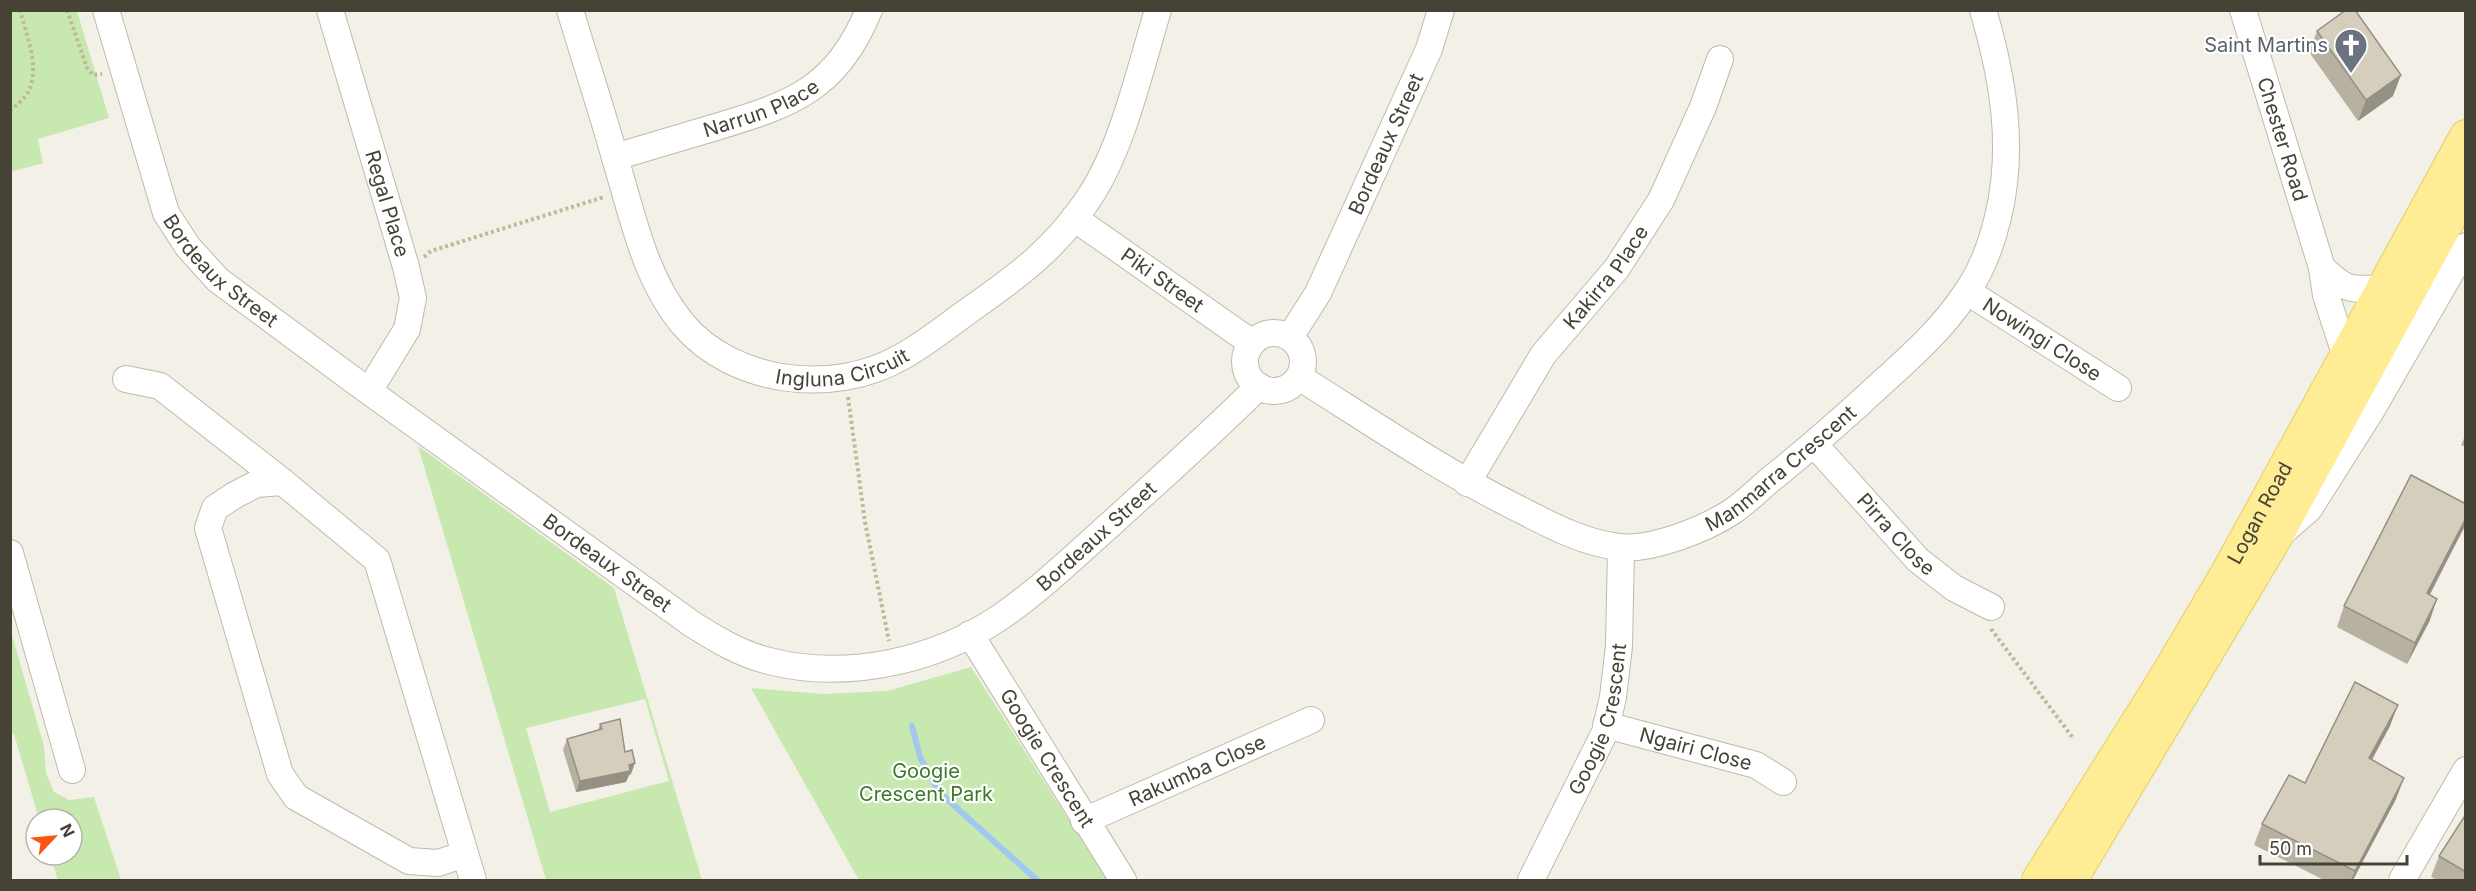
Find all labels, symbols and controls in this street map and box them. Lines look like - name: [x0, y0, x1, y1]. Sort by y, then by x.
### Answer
- church icon: Saint Martins: [2333, 27, 2369, 74]
- place label: Saint Martins: [2204, 33, 2328, 57]
- street label: Bordeaux Street: [1343, 69, 1429, 218]
- street label: Narrun Place: [700, 74, 824, 142]
- street label: Chester Road: [2252, 74, 2313, 204]
- street label: Regal Place: [360, 147, 414, 260]
- street label: Bordeaux Street: [158, 210, 283, 332]
- street label: Kakirra Place: [1558, 221, 1653, 334]
- street label: Piki Street: [1116, 243, 1209, 318]
- street label: Nowingi Close: [1978, 293, 2106, 386]
- street label: Ingluna Circuit: [774, 343, 913, 392]
- street label: Manmarra Crescent: [1701, 400, 1861, 536]
- street label: Logan Road: [2222, 458, 2297, 568]
- street label: Bordeaux Street: [1032, 476, 1162, 596]
- street label: Pirra Close: [1852, 488, 1940, 581]
- street label: Bordeaux Street: [538, 509, 676, 618]
- street label: Googie Crescent: [1563, 641, 1631, 799]
- street label: Googie Crescent: [995, 684, 1099, 832]
- street label: Ngairi Close: [1637, 722, 1755, 775]
- street label: Rakumba Close: [1125, 730, 1269, 812]
- park label: Googie Crescent Park: [859, 759, 993, 806]
- north arrow: [24, 807, 84, 867]
- text: N: [56, 821, 79, 840]
- scale bar: [2260, 828, 2407, 866]
- text: 50 m: [2269, 838, 2312, 859]

